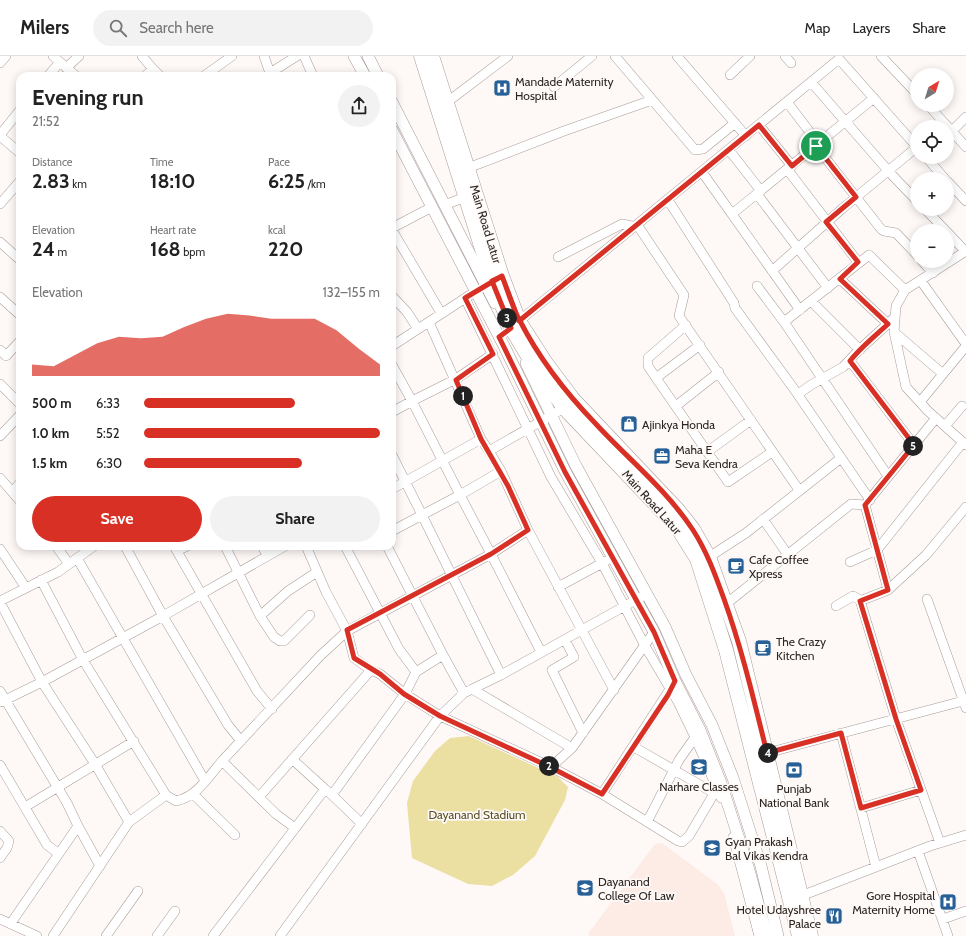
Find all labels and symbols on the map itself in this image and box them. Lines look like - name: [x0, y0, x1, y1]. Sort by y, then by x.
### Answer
- north arrow: [910, 68, 954, 112]
- place label: Mandade Maternity Hospital: [515, 74, 614, 103]
- hospital icon: Mandade Maternity Hospital: [492, 78, 512, 98]
- pin: [799, 129, 833, 163]
- street label: Main Road Latur: [467, 183, 505, 266]
- pin: 3: [497, 308, 517, 328]
- pin: 1: [453, 386, 473, 406]
- shop icon: Ajinkya Honda: [619, 414, 639, 434]
- place label: Ajinkya Honda: [642, 417, 715, 432]
- pin: 5: [903, 436, 923, 456]
- place label: Maha E Seva Kendra: [675, 442, 738, 471]
- office icon: Maha E Seva Kendra: [652, 446, 672, 466]
- street label: Main Road Latur: [619, 467, 685, 538]
- place label: Cafe Coffee Xpress: [749, 552, 809, 581]
- cafe icon: Cafe Coffee Xpress: [726, 556, 746, 576]
- place label: The Crazy Kitchen: [776, 634, 826, 663]
- cafe icon: The Crazy Kitchen: [753, 638, 773, 658]
- pin: 4: [758, 743, 778, 763]
- pin: 2: [539, 756, 559, 776]
- school or university icon: Narhare Classes: [689, 757, 709, 777]
- bank icon: Punjab National Bank: [784, 760, 804, 780]
- place label: Narhare Classes: [659, 779, 739, 794]
- place label: Punjab National Bank: [759, 781, 830, 810]
- park label: Dayanand Stadium: [428, 807, 526, 822]
- place label: Gyan Prakash Bal Vikas Kendra: [725, 834, 808, 863]
- school or university icon: Gyan Prakash Bal Vikas Kendra: [702, 838, 722, 858]
- place label: Dayanand College Of Law: [598, 874, 675, 903]
- school or university icon: Dayanand College Of Law: [575, 878, 595, 898]
- place label: Gore Hospital Maternity Home: [852, 888, 935, 917]
- hospital icon: Gore Hospital Maternity Home: [938, 892, 958, 912]
- place label: Hotel Udayshree Palace: [736, 902, 821, 931]
- restaurant icon: Hotel Udayshree Palace: [824, 906, 844, 926]

